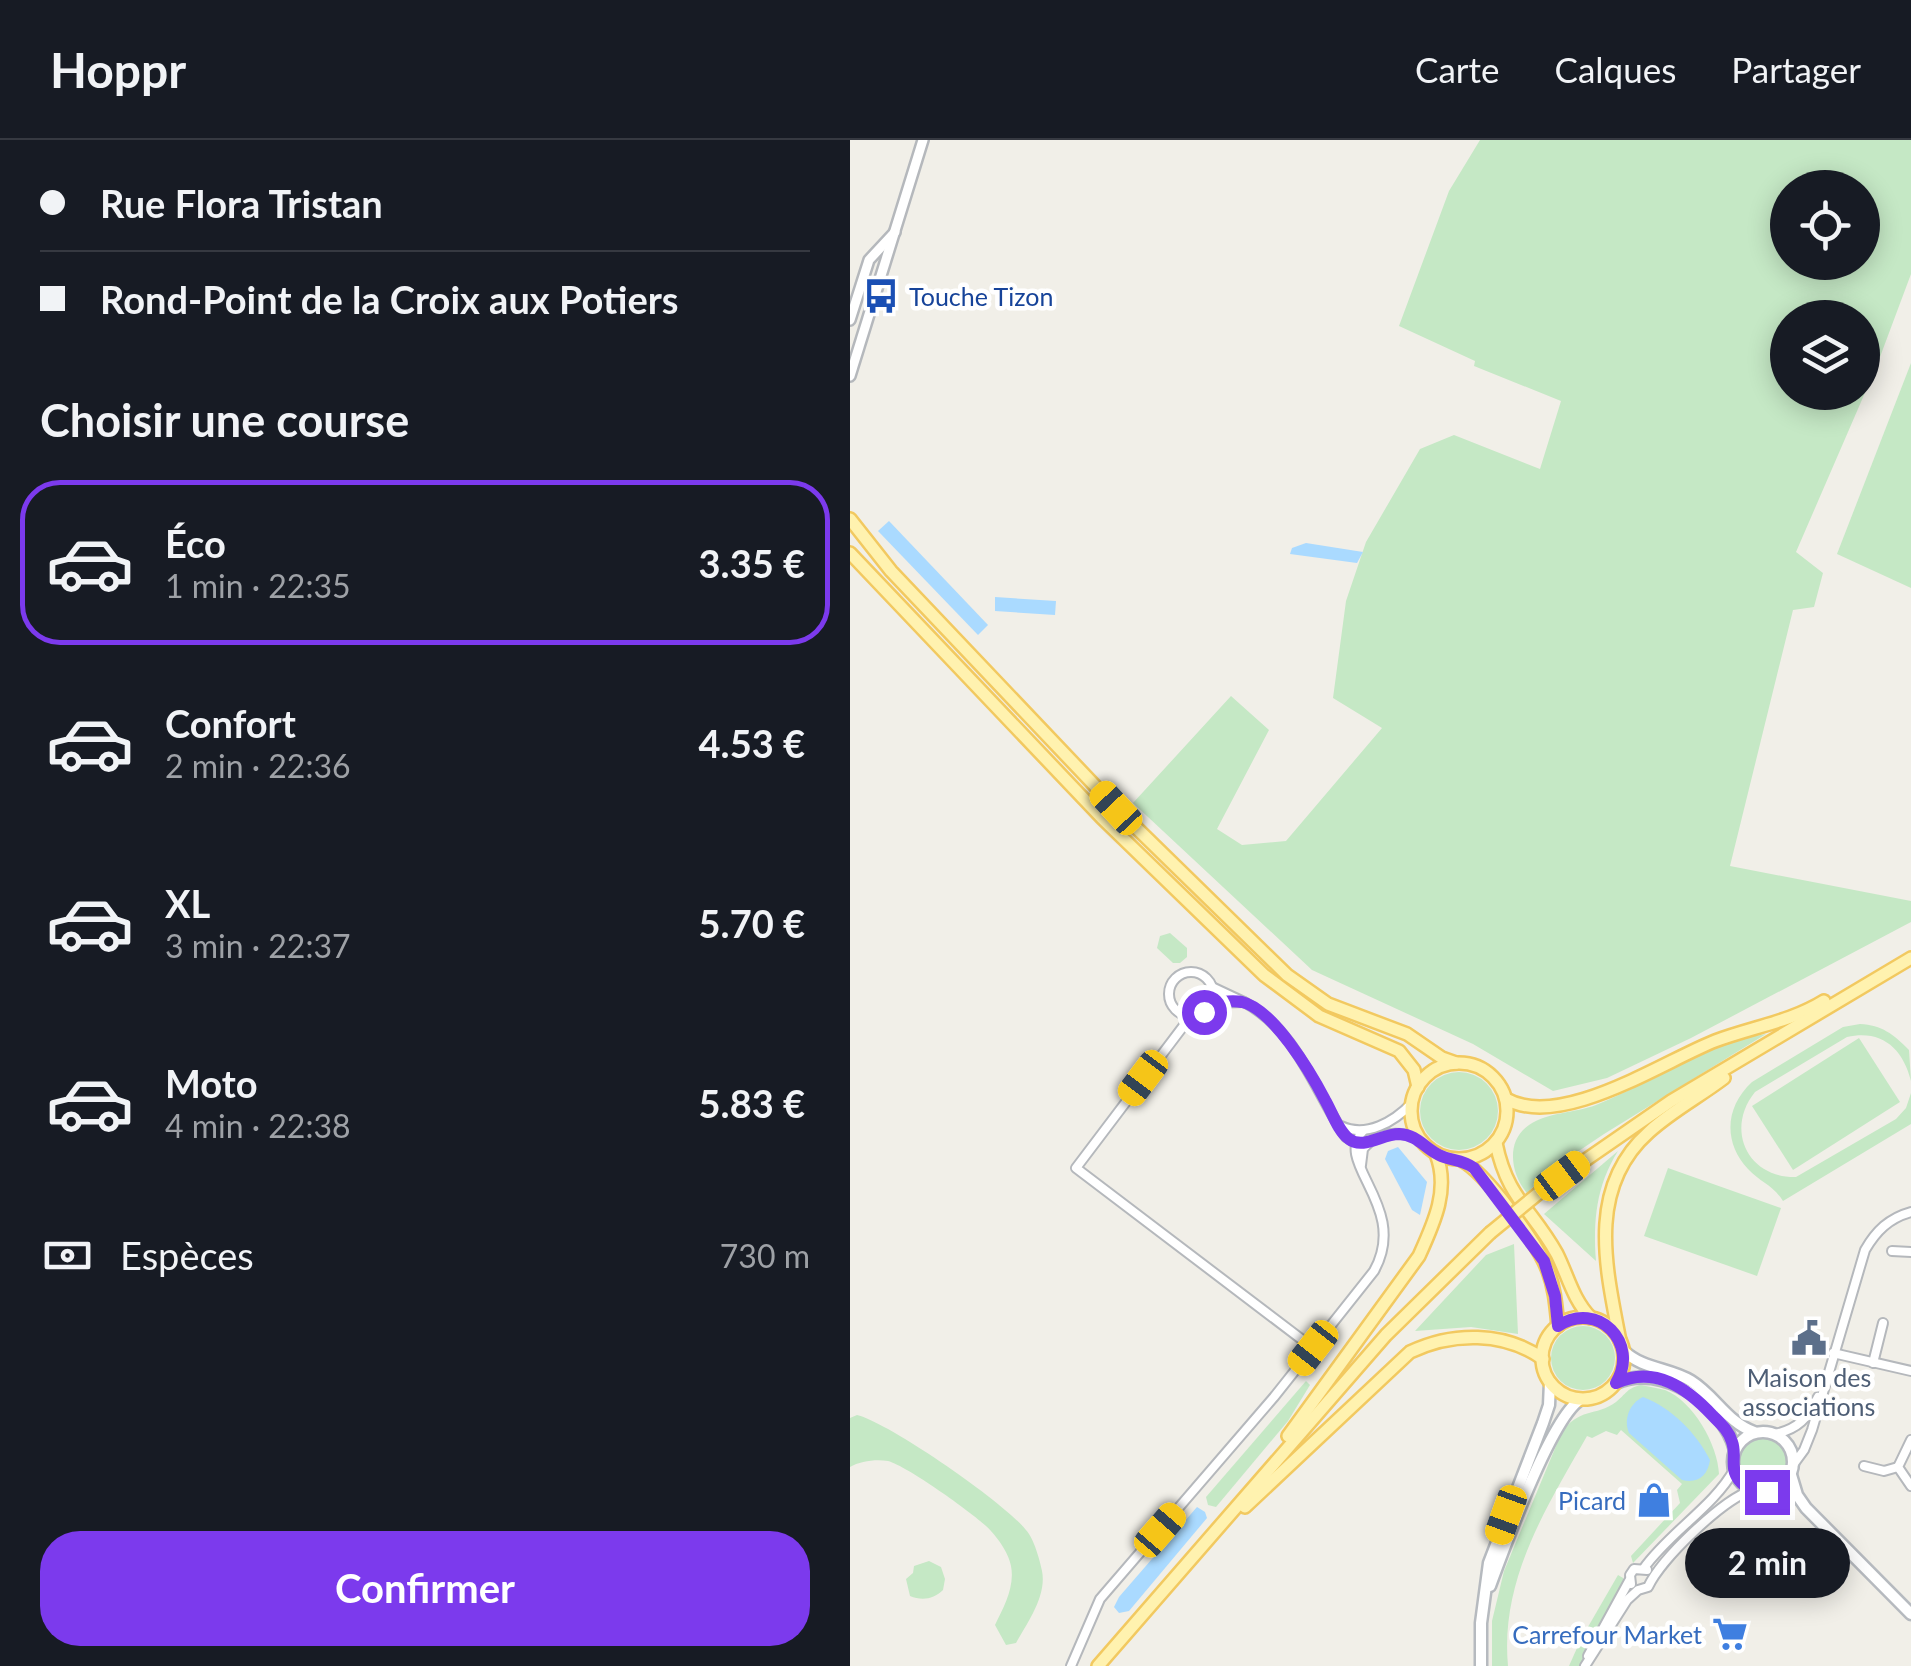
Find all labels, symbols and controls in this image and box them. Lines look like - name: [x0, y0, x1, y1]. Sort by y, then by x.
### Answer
- text: Hoppr: [50, 41, 186, 98]
- text: Carte: [1415, 48, 1500, 90]
- text: Calques: [1555, 48, 1676, 90]
- text: Partager: [1731, 48, 1861, 90]
- map controls: [1770, 170, 1880, 410]
- button: locate: [1770, 170, 1880, 280]
- text: Rue Flora Tristan: [100, 180, 383, 226]
- text: Rond-Point de la Croix aux Potiers: [100, 276, 679, 322]
- bus stop icon: Touche Tizon: [862, 277, 900, 315]
- place label: Touche Tizon: [909, 281, 1053, 311]
- button: layers: [1770, 300, 1880, 410]
- text: Choisir une course: [40, 393, 409, 447]
- icon: car: [45, 518, 135, 608]
- text: Éco: [165, 520, 226, 566]
- text: 3.35 €: [699, 540, 805, 586]
- text: 1 min · 22:35: [165, 566, 351, 605]
- icon: car: [45, 698, 135, 788]
- text: Confort: [165, 700, 296, 746]
- text: 4.53 €: [699, 720, 805, 766]
- text: 2 min · 22:36: [165, 746, 351, 785]
- car: [1085, 776, 1147, 840]
- icon: car: [45, 878, 135, 968]
- text: XL: [165, 880, 210, 926]
- text: 5.70 €: [699, 900, 805, 946]
- text: 3 min · 22:37: [165, 926, 351, 965]
- route start: [1182, 990, 1227, 1035]
- car: [1113, 1045, 1173, 1111]
- icon: car: [45, 1058, 135, 1148]
- text: Moto: [165, 1060, 258, 1106]
- text: 5.83 €: [699, 1080, 805, 1126]
- text: 4 min · 22:38: [165, 1106, 351, 1145]
- car: [1529, 1146, 1595, 1206]
- icon: cash: [40, 1228, 95, 1283]
- text: Espèces: [120, 1232, 254, 1278]
- text: 730 m: [720, 1236, 810, 1275]
- car: [1283, 1315, 1343, 1381]
- public building icon: Maison des associations: [1790, 1319, 1828, 1357]
- place label: Maison des associations: [1743, 1362, 1875, 1421]
- route end: [1745, 1470, 1790, 1515]
- shop icon: Picard: [1635, 1481, 1673, 1519]
- car: [1482, 1482, 1530, 1548]
- place label: Picard: [1558, 1485, 1626, 1515]
- car: [1129, 1498, 1191, 1562]
- callout: 2 min: [1684, 1527, 1850, 1597]
- button: Confirmer: [40, 1531, 810, 1646]
- text: 2 min: [1728, 1543, 1807, 1582]
- supermarket icon: Carrefour Market: [1711, 1615, 1749, 1653]
- place label: Carrefour Market: [1512, 1619, 1702, 1649]

